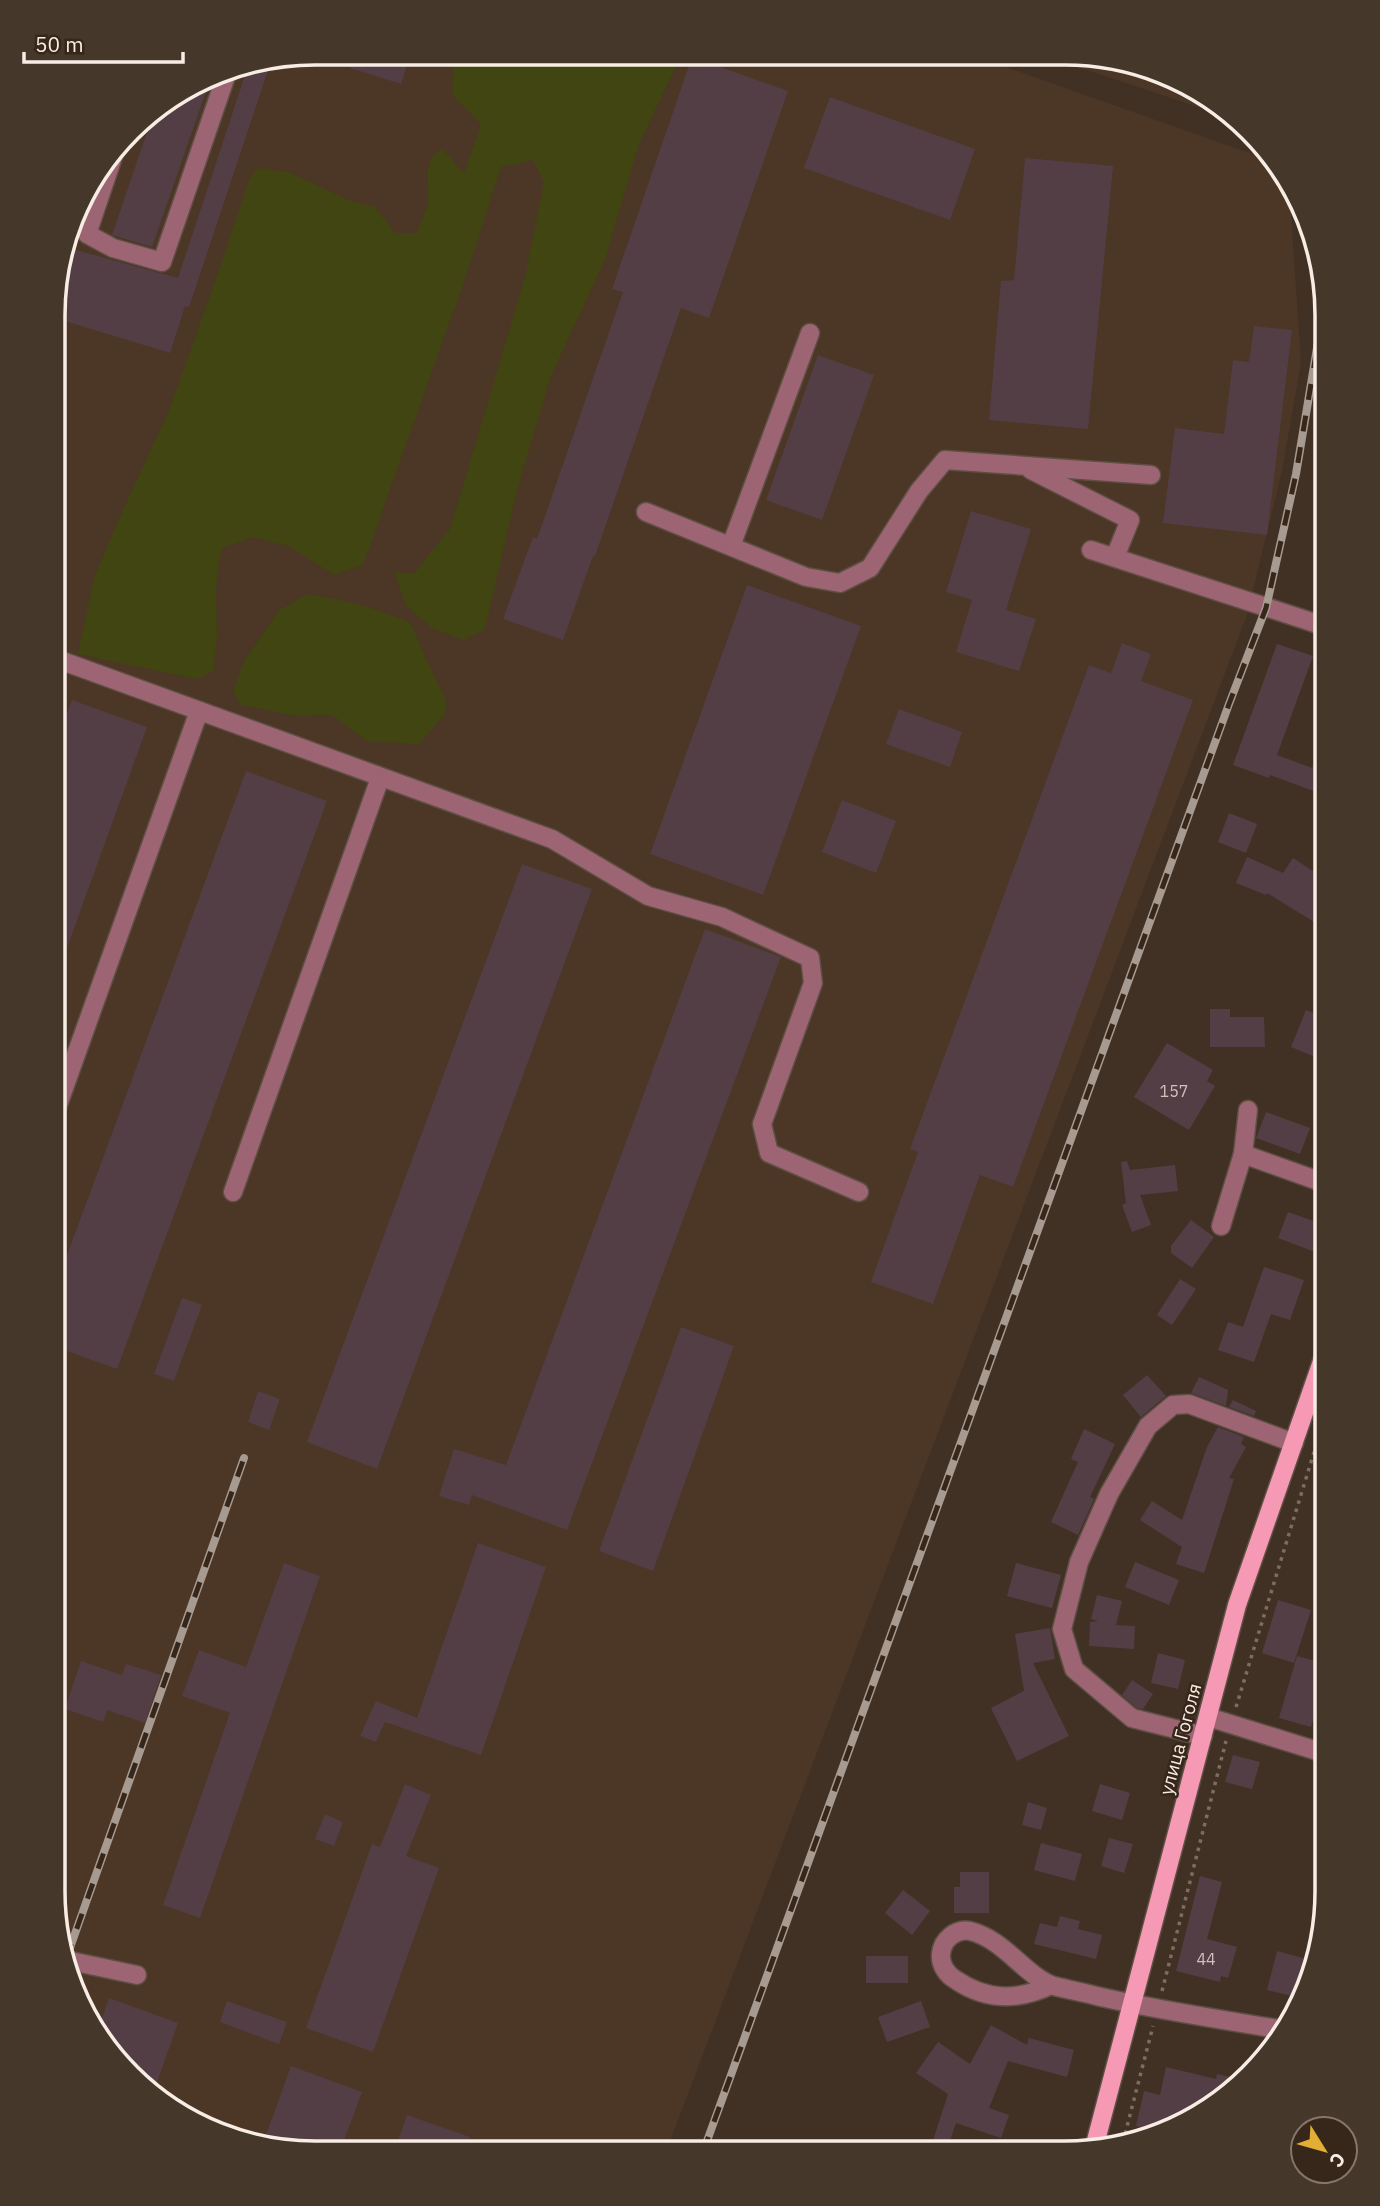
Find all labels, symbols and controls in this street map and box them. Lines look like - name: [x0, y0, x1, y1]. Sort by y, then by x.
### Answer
- scale bar: [24, 21, 184, 65]
- text: 50 m: [35, 30, 84, 58]
- house number: 157: [1160, 1081, 1188, 1101]
- street label: улица Гоголя: [1154, 1680, 1206, 1798]
- house number: 44: [1196, 1949, 1216, 1969]
- north arrow: [1289, 2115, 1359, 2185]
- text: С: [1324, 2148, 1351, 2172]

